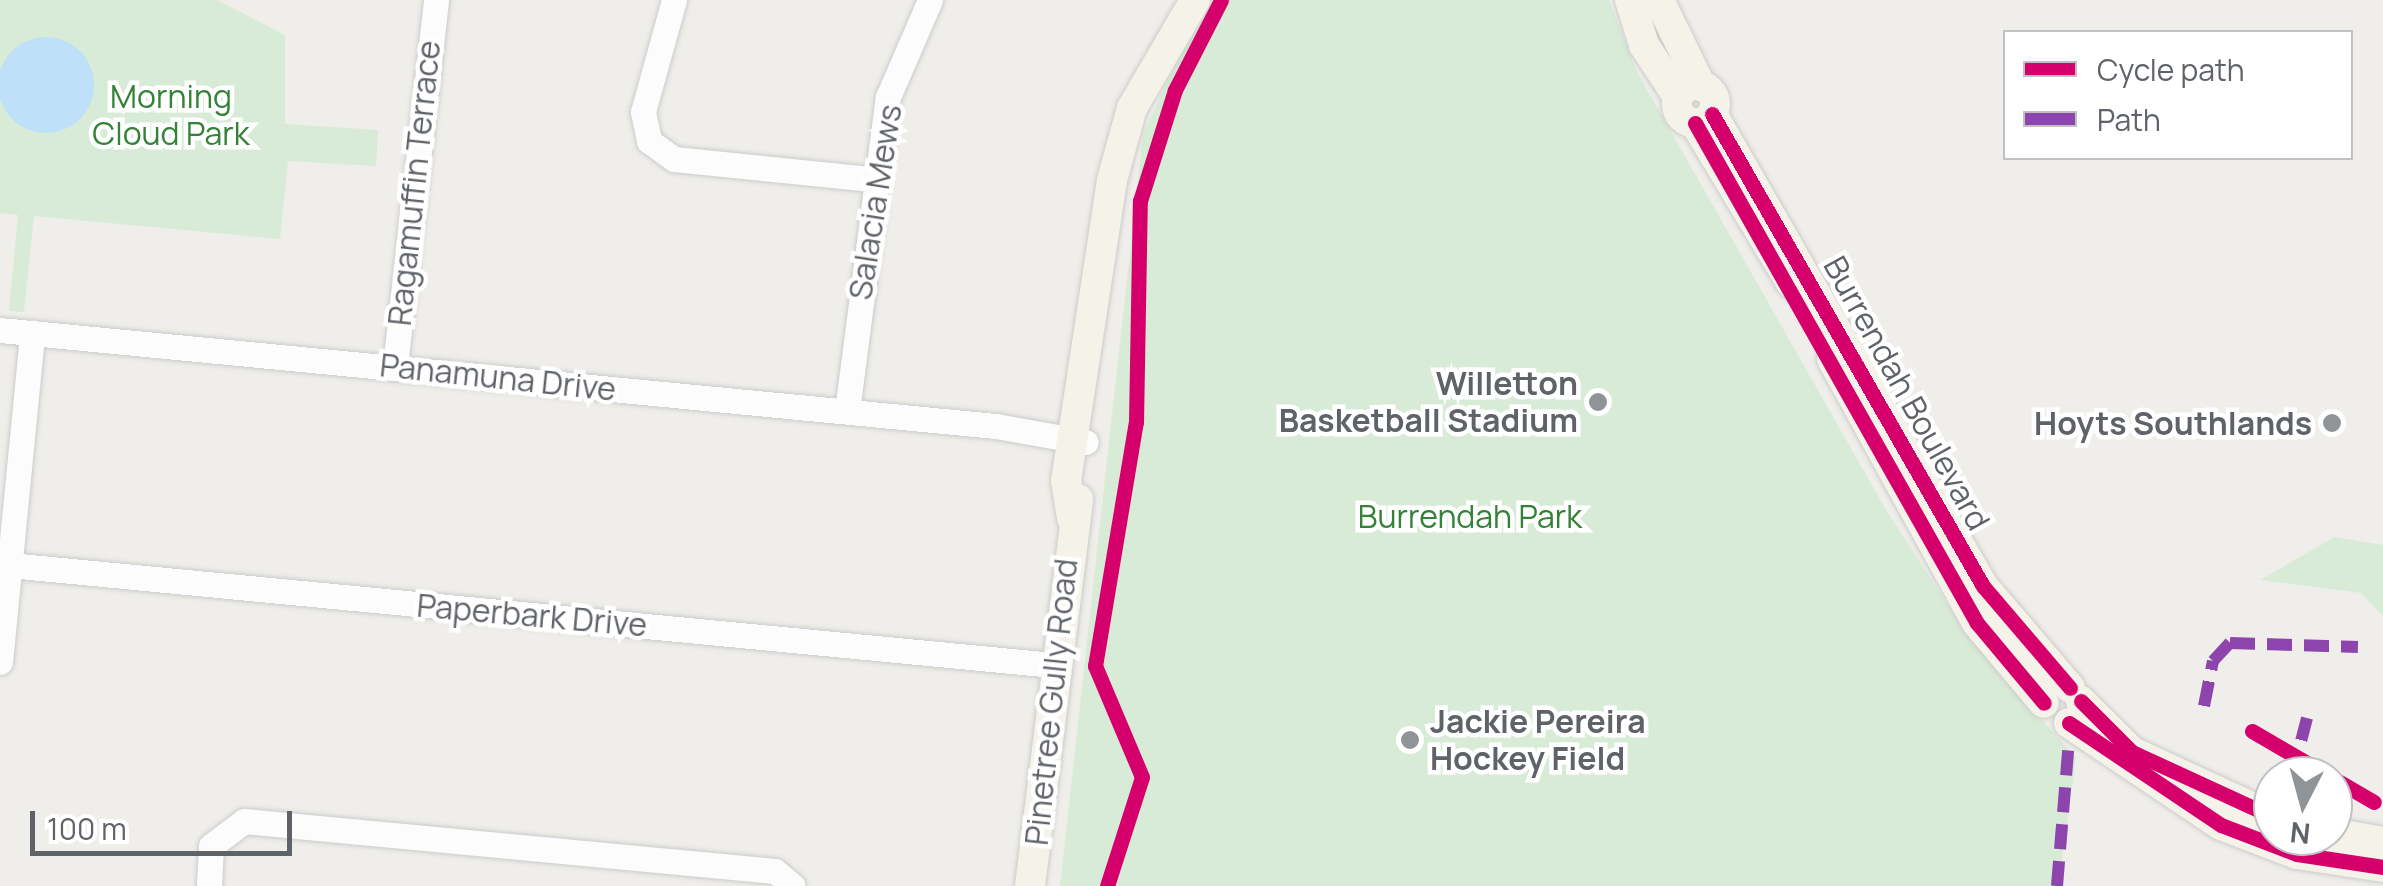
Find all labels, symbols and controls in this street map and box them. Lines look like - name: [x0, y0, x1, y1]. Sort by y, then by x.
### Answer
- legend: [2003, 30, 2353, 160]
- street label: Ragamuffin Terrace: [380, 38, 448, 328]
- text: Cycle path: [2097, 49, 2245, 90]
- park label: Morning Cloud Park: [92, 78, 250, 153]
- text: Path: [2097, 99, 2161, 140]
- street label: Salacia Mews: [841, 102, 909, 302]
- street label: Burrendah Boulevard: [1816, 249, 1998, 537]
- street label: Panamuna Drive: [378, 346, 618, 408]
- place label: Willetton Basketball Stadium: [1279, 365, 1578, 440]
- marker: Willetton Basketball Stadium: [1587, 391, 1609, 413]
- place label: Hoyts Southlands: [2034, 404, 2312, 442]
- marker: Hoyts Southlands: [2321, 412, 2343, 434]
- park label: Burrendah Park: [1358, 497, 1582, 535]
- street label: Pinetree Gully Road: [1017, 557, 1085, 847]
- street label: Paperbark Drive: [415, 586, 649, 644]
- place label: Jackie Pereira Hockey Field: [1430, 703, 1646, 778]
- marker: Jackie Pereira Hockey Field: [1399, 729, 1421, 751]
- north arrow: [2253, 756, 2353, 856]
- scale bar: [35, 791, 298, 853]
- text: 100 m: [47, 808, 127, 849]
- text: N: [2288, 814, 2312, 854]

